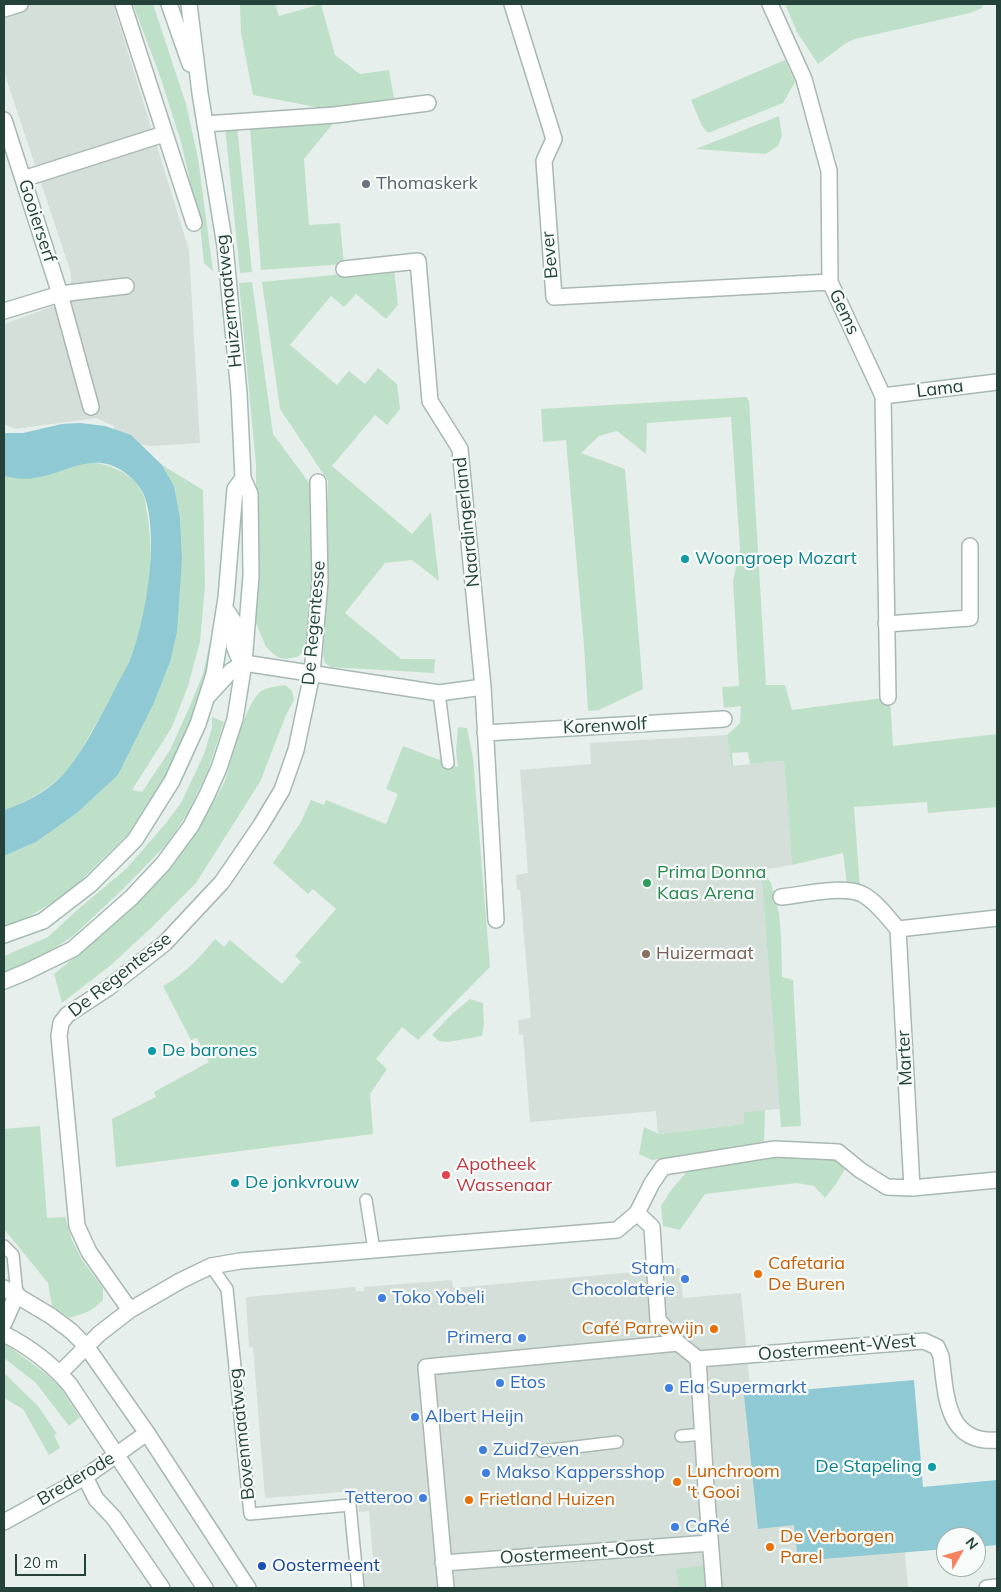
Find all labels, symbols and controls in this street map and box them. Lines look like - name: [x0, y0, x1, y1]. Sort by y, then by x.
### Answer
- place label: Thomaskerk: [376, 173, 478, 195]
- street label: Gooierserf: [13, 177, 61, 265]
- marker: Thomaskerk: [360, 178, 372, 190]
- street label: Bever: [537, 230, 563, 280]
- street label: Huizermaatweg: [211, 233, 247, 369]
- street label: Gems: [824, 286, 864, 338]
- street label: Lama: [915, 375, 965, 403]
- street label: Naardingerland: [449, 456, 485, 588]
- place label: Woongroep Mozart: [695, 548, 857, 570]
- marker: Woongroep Mozart: [679, 553, 691, 565]
- street label: De Regentesse: [298, 560, 330, 686]
- street label: Korenwolf: [562, 713, 648, 739]
- place label: Prima Donna Kaas Arena: [657, 862, 766, 904]
- marker: Prima Donna Kaas Arena: [641, 877, 653, 889]
- street label: De Regentesse: [64, 928, 176, 1022]
- place label: Huizermaat: [656, 943, 754, 965]
- marker: Huizermaat: [640, 948, 652, 960]
- street label: Marter: [893, 1030, 917, 1086]
- place label: De barones: [162, 1040, 258, 1062]
- marker: De barones: [146, 1045, 158, 1057]
- place label: Apotheek Wassenaar: [456, 1154, 552, 1196]
- marker: Apotheek Wassenaar: [440, 1169, 452, 1181]
- place label: De jonkvrouw: [245, 1172, 359, 1194]
- marker: De jonkvrouw: [229, 1177, 241, 1189]
- place label: Cafetaria De Buren: [768, 1253, 845, 1296]
- place label: Stam Chocolaterie: [571, 1258, 675, 1300]
- marker: Cafetaria De Buren: [752, 1268, 764, 1280]
- marker: Stam Chocolaterie: [679, 1273, 691, 1285]
- place label: Toko Yobeli: [392, 1287, 485, 1309]
- marker: Toko Yobeli: [376, 1292, 388, 1304]
- place label: Café Parrewijn: [581, 1318, 704, 1340]
- marker: Café Parrewijn: [708, 1323, 720, 1335]
- place label: Primera: [447, 1327, 512, 1349]
- street label: Oostermeent-West: [757, 1330, 917, 1366]
- marker: Primera: [516, 1332, 528, 1344]
- street label: Bovenmaatweg: [224, 1367, 260, 1501]
- place label: Etos: [510, 1372, 546, 1394]
- marker: Etos: [494, 1377, 506, 1389]
- place label: Ela Supermarkt: [679, 1377, 807, 1399]
- marker: Ela Supermarkt: [663, 1382, 675, 1394]
- place label: Albert Heijn: [425, 1406, 524, 1428]
- marker: Albert Heijn: [409, 1411, 421, 1423]
- place label: Zuid7even: [493, 1439, 579, 1461]
- marker: Zuid7even: [477, 1444, 489, 1456]
- street label: Brederode: [33, 1448, 119, 1510]
- place label: De Stapeling: [815, 1456, 922, 1478]
- place label: Lunchroom 't Gooi: [687, 1461, 780, 1504]
- marker: De Stapeling: [926, 1461, 938, 1473]
- place label: Makso Kappersshop: [496, 1462, 665, 1484]
- marker: Makso Kappersshop: [480, 1467, 492, 1479]
- marker: Lunchroom 't Gooi: [671, 1476, 683, 1488]
- place label: Tetteroo: [345, 1487, 413, 1509]
- place label: Frietland Huizen: [479, 1489, 615, 1511]
- marker: Tetteroo: [417, 1492, 429, 1504]
- marker: Frietland Huizen: [463, 1494, 475, 1506]
- place label: CaRé: [685, 1516, 730, 1538]
- marker: CaRé: [669, 1521, 681, 1533]
- place label: De Verborgen Parel: [780, 1526, 894, 1568]
- north arrow: [936, 1527, 986, 1577]
- text: N: [962, 1534, 982, 1553]
- street label: Oostermeent-Oost: [499, 1537, 655, 1569]
- marker: De Verborgen Parel: [764, 1541, 776, 1553]
- scale bar: [18, 1544, 89, 1576]
- text: 20 m: [23, 1553, 58, 1572]
- place label: Oostermeent: [272, 1555, 380, 1577]
- marker: Oostermeent: [256, 1560, 268, 1572]

